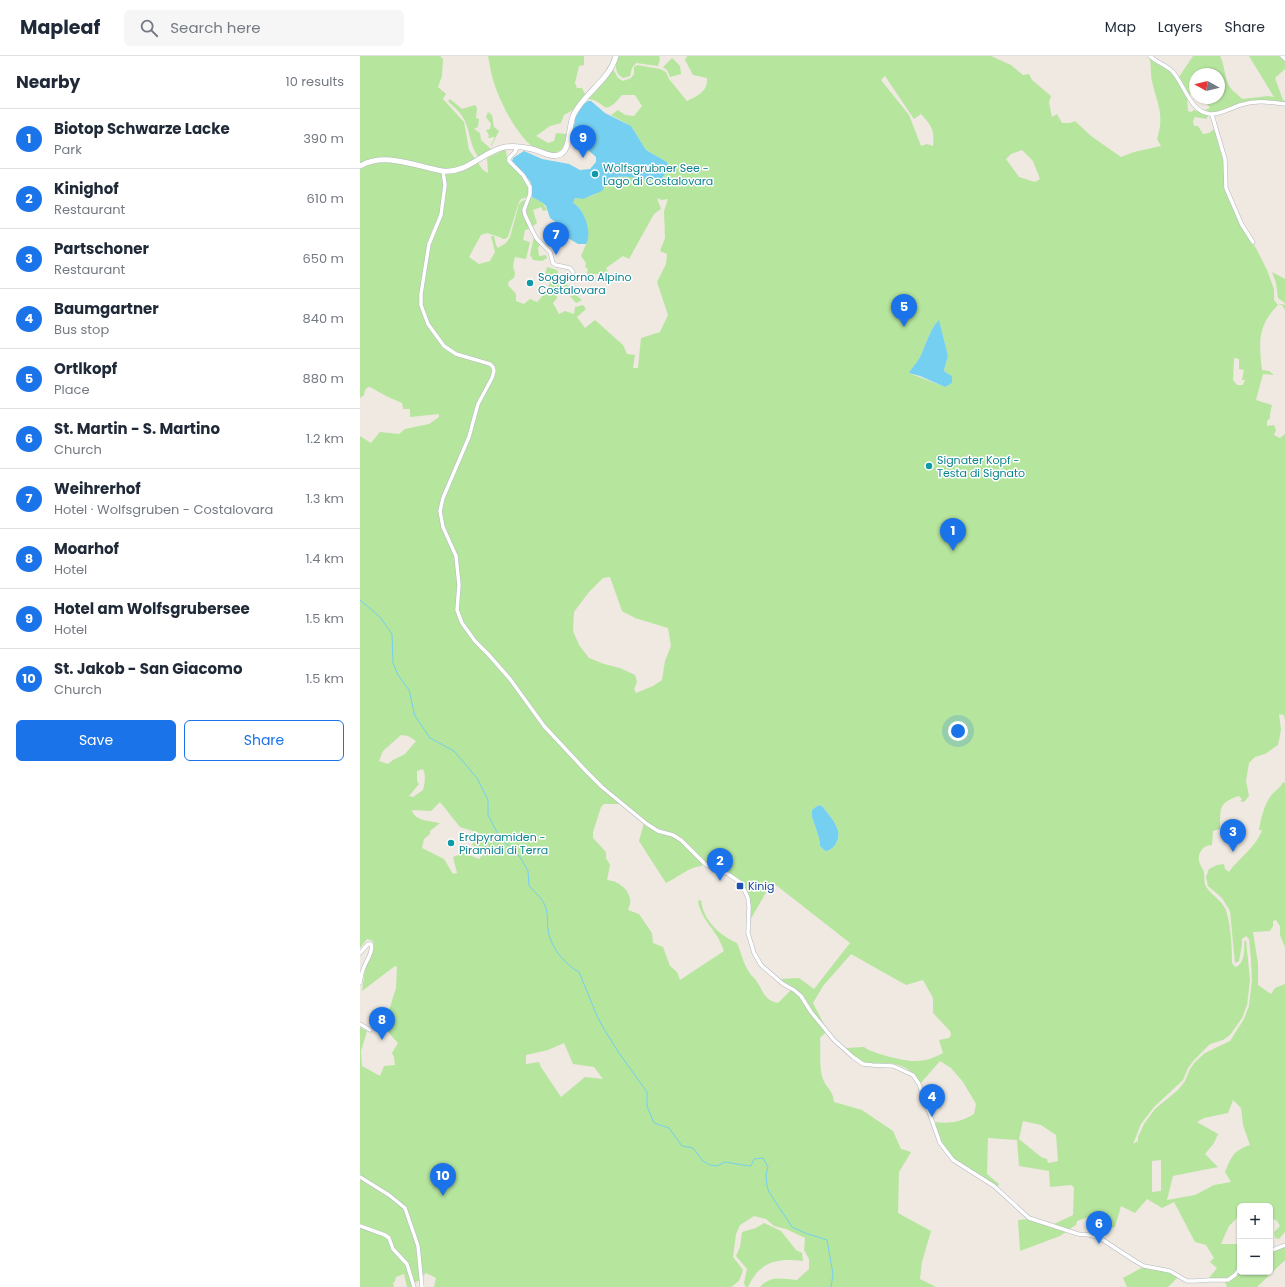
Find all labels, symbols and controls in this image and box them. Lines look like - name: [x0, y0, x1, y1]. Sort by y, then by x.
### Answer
- search box: [124, 10, 404, 46]
- text: Mapleaf: [20, 14, 100, 41]
- icon: search: [138, 17, 160, 39]
- text: Search here: [170, 17, 261, 38]
- text: Map: [1105, 17, 1136, 37]
- text: Layers: [1158, 17, 1202, 37]
- text: Share: [1224, 17, 1265, 37]
- north arrow: [1189, 68, 1225, 104]
- text: Nearby: [16, 70, 80, 94]
- text: 10 results: [285, 72, 344, 91]
- text: Biotop Schwarze Lacke: [54, 118, 230, 139]
- pin: 9: [570, 125, 596, 158]
- text: 1: [27, 129, 31, 148]
- text: 390 m: [303, 129, 344, 148]
- text: Park: [54, 140, 82, 159]
- place label: Wolfsgrubner See - Lago di Costalovara: [603, 160, 713, 189]
- marker: Wolfsgrubner See - Lago di Costalovara: [590, 169, 600, 179]
- text: Kinighof: [54, 178, 119, 199]
- text: 2: [25, 189, 33, 208]
- text: 610 m: [307, 189, 344, 208]
- text: Restaurant: [54, 200, 125, 219]
- pin: 7: [543, 222, 569, 255]
- text: Partschoner: [54, 238, 149, 259]
- text: 3: [25, 249, 33, 268]
- text: 650 m: [303, 249, 344, 268]
- text: Restaurant: [54, 260, 125, 279]
- place label: Soggiorno Alpino Costalovara: [538, 269, 632, 298]
- marker: Soggiorno Alpino Costalovara: [525, 278, 535, 288]
- pin: 5: [891, 294, 917, 327]
- text: Baumgartner: [54, 298, 159, 319]
- text: 4: [25, 309, 33, 328]
- text: 840 m: [303, 309, 344, 328]
- text: Bus stop: [54, 320, 109, 339]
- text: Ortlkopf: [54, 358, 117, 379]
- text: 5: [25, 369, 33, 388]
- text: 880 m: [303, 369, 344, 388]
- text: Place: [54, 380, 89, 399]
- text: St. Martin - S. Martino: [54, 418, 220, 439]
- text: 6: [25, 429, 33, 448]
- text: 1.2 km: [306, 429, 344, 448]
- text: Church: [54, 440, 102, 459]
- place label: Signater Kopf - Testa di Signato: [937, 452, 1025, 481]
- marker: Signater Kopf - Testa di Signato: [924, 461, 934, 471]
- text: Weihrerhof: [54, 478, 141, 499]
- text: 7: [26, 489, 32, 508]
- text: 1.3 km: [306, 489, 344, 508]
- text: Hotel · Wolfsgruben - Costalovara: [54, 500, 273, 519]
- pin: 1: [940, 518, 966, 551]
- text: Moarhof: [54, 538, 119, 559]
- text: 8: [25, 549, 33, 568]
- text: 1.4 km: [305, 549, 344, 568]
- text: Hotel: [54, 560, 87, 579]
- text: Hotel am Wolfsgrubersee: [54, 598, 250, 619]
- text: 9: [25, 609, 33, 628]
- text: 1.5 km: [305, 609, 344, 628]
- text: Hotel: [54, 620, 87, 639]
- text: St. Jakob - San Giacomo: [54, 658, 242, 679]
- text: 10: [22, 669, 36, 688]
- text: 1.5 km: [305, 669, 344, 688]
- text: Church: [54, 680, 102, 699]
- button: Save: [16, 720, 176, 761]
- button: Share: [184, 720, 344, 761]
- your location: [948, 721, 968, 741]
- pin: 3: [1220, 819, 1246, 852]
- place label: Erdpyramiden - Piramidi di Terra: [459, 829, 548, 858]
- marker: Erdpyramiden - Piramidi di Terra: [446, 838, 456, 848]
- pin: 2: [707, 848, 733, 881]
- place label: Kinig: [748, 878, 774, 894]
- marker: Kinig: [735, 881, 745, 891]
- pin: 8: [369, 1007, 395, 1040]
- pin: 4: [919, 1084, 945, 1117]
- pin: 10: [430, 1163, 456, 1196]
- map controls: [1237, 1203, 1273, 1275]
- button: +: [1237, 1203, 1273, 1239]
- pin: 6: [1086, 1211, 1112, 1244]
- button: −: [1237, 1239, 1273, 1275]

